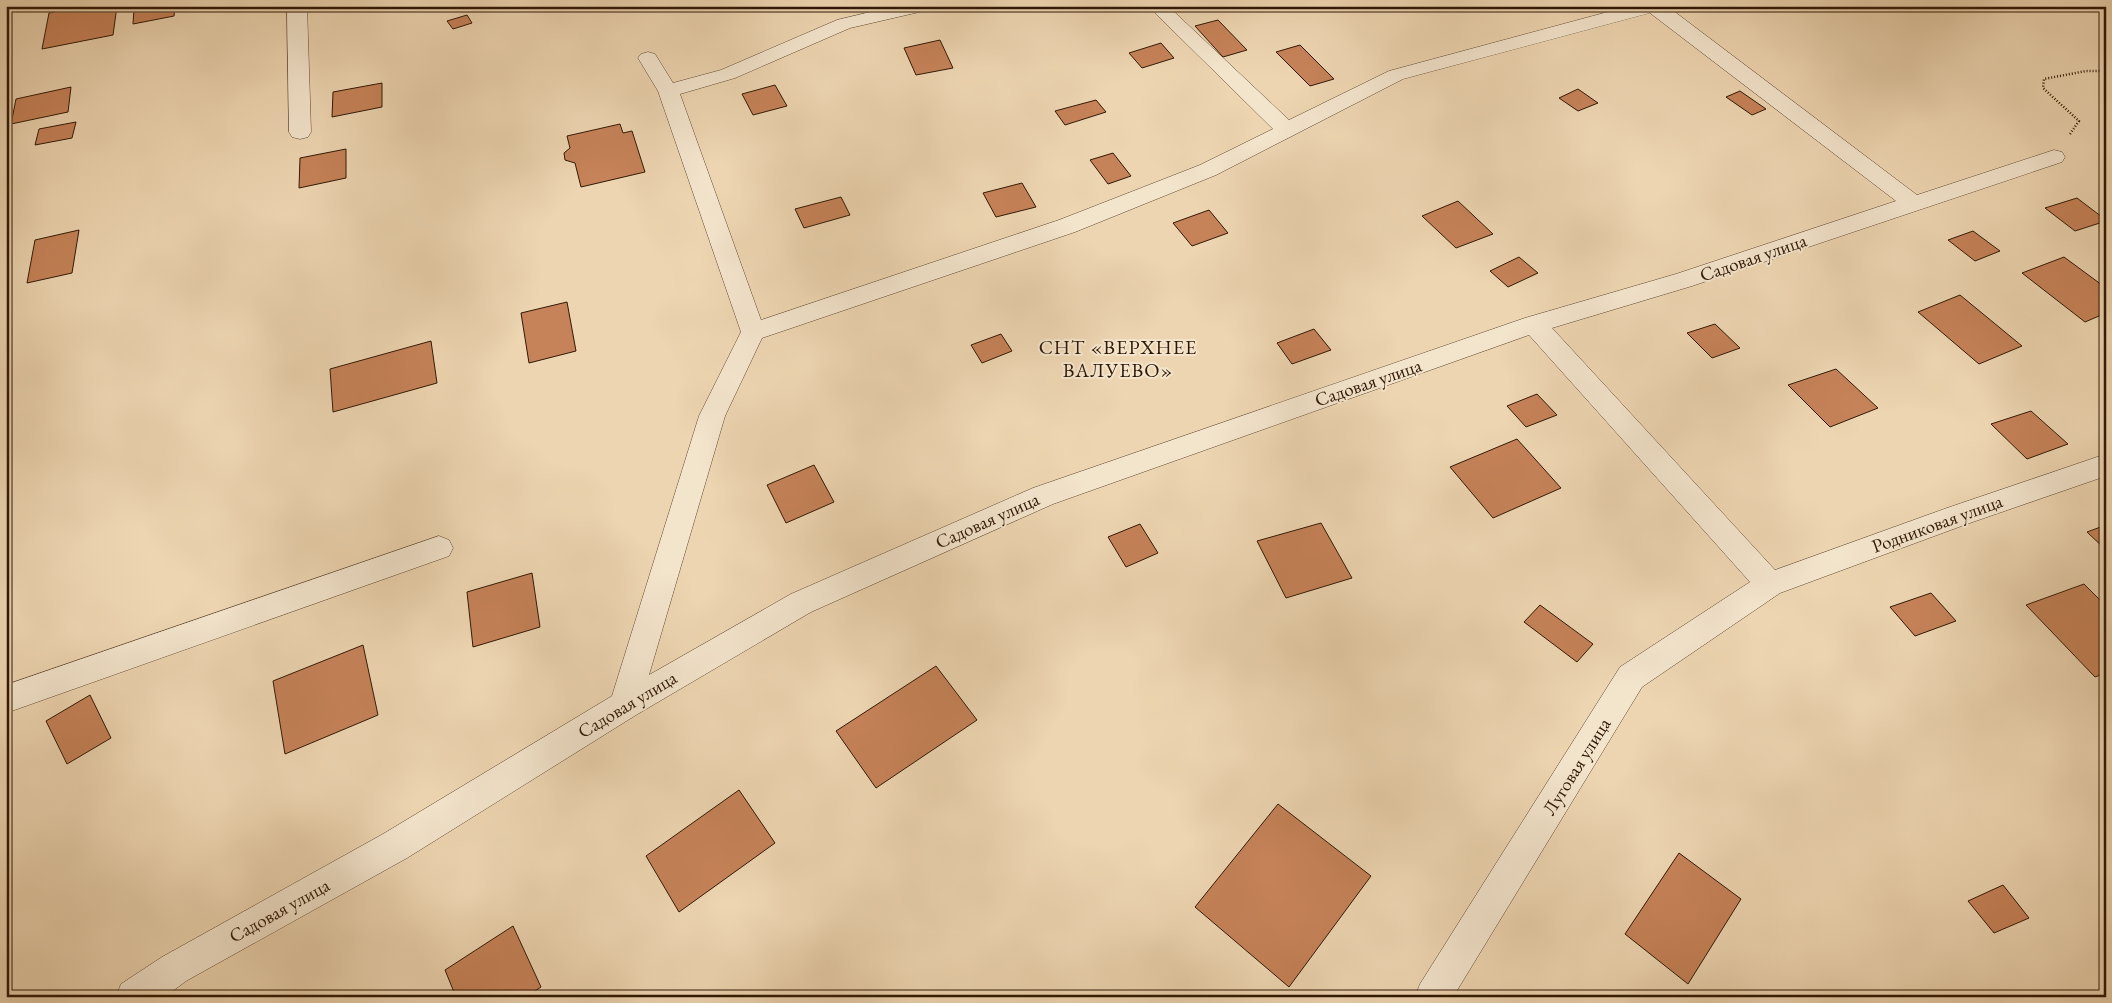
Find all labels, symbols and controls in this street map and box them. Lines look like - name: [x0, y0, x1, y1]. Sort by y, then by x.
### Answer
- street label: Садовая улица: [1696, 227, 1810, 287]
- district label: СНТ «ВЕРХНЕЕ ВАЛУЕВО»: [1039, 334, 1197, 383]
- street label: Садовая улица: [1311, 352, 1425, 412]
- street label: Садовая улица: [931, 486, 1044, 555]
- street label: Родниковая улица: [1868, 488, 2006, 559]
- street label: Садовая улица: [573, 665, 682, 744]
- street label: Луговая улица: [1537, 713, 1616, 820]
- street label: Садовая улица: [224, 872, 334, 948]

